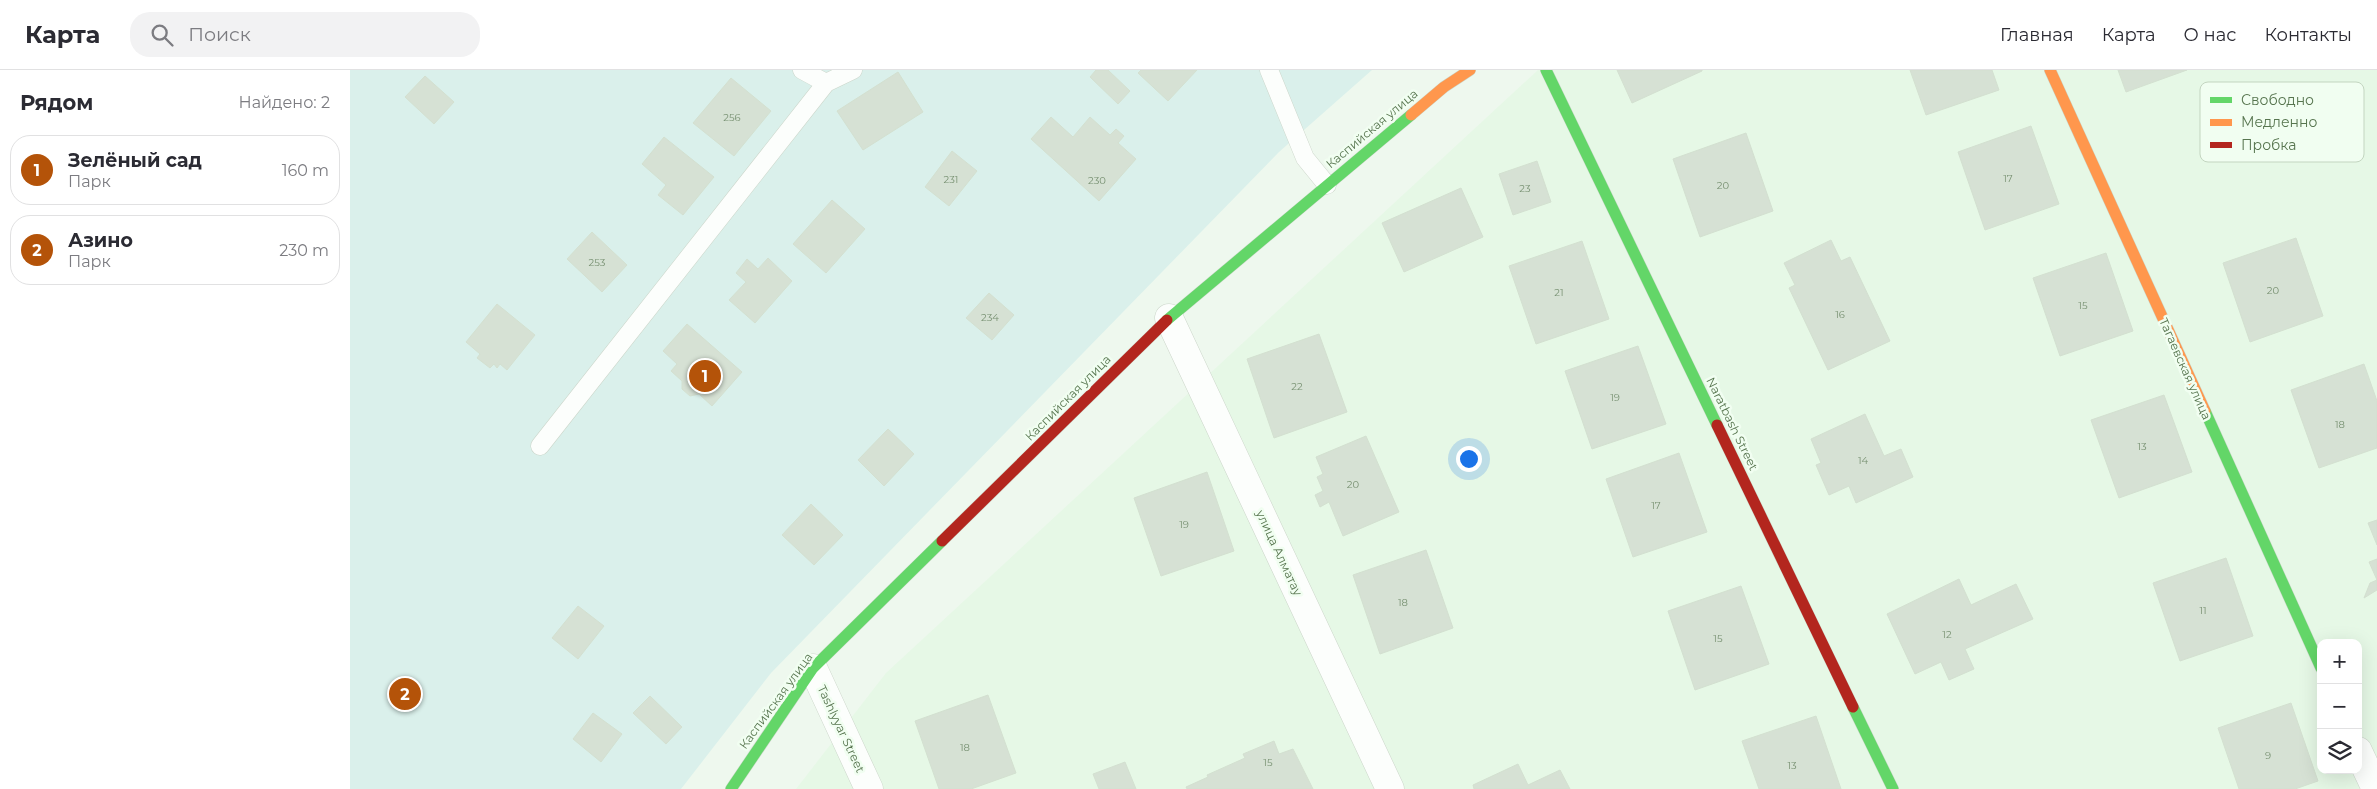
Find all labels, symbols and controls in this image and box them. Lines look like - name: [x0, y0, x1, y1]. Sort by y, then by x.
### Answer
- search box: [130, 12, 480, 57]
- text: Карта: [25, 20, 100, 49]
- icon: search: [148, 21, 176, 49]
- text: Поиск: [188, 23, 251, 46]
- text: Главная: [2000, 24, 2074, 46]
- text: Карта: [2102, 24, 2156, 46]
- text: О нас: [2184, 24, 2236, 46]
- text: Контакты: [2264, 24, 2352, 46]
- legend: [2200, 82, 2364, 162]
- street label: Каспийская улица: [1323, 86, 1421, 171]
- text: Рядом: [20, 90, 93, 115]
- text: Свободно: [2241, 91, 2314, 109]
- text: Найдено: 2: [239, 93, 330, 112]
- house number: 256: [723, 111, 741, 124]
- text: Медленно: [2241, 113, 2317, 131]
- text: Пробка: [2241, 136, 2296, 154]
- text: Зелёный сад: [68, 149, 202, 172]
- text: 1: [34, 161, 40, 180]
- text: 160 m: [282, 161, 329, 180]
- text: Парк: [68, 172, 111, 191]
- house number: 17: [2003, 172, 2013, 185]
- house number: 231: [944, 173, 958, 186]
- house number: 230: [1088, 174, 1106, 187]
- house number: 20: [1717, 179, 1730, 192]
- house number: 23: [1519, 182, 1531, 195]
- text: Азино: [68, 229, 133, 252]
- text: 2: [32, 241, 42, 260]
- text: 230 m: [279, 241, 329, 260]
- text: Парк: [68, 252, 111, 271]
- house number: 253: [589, 256, 606, 269]
- house number: 20: [2267, 284, 2280, 297]
- house number: 21: [1554, 286, 1564, 299]
- house number: 15: [2078, 299, 2088, 312]
- house number: 16: [1835, 308, 1845, 321]
- house number: 234: [981, 311, 999, 324]
- street label: Тагаевская улица: [2156, 316, 2215, 422]
- street label: Каспийская улица: [1022, 352, 1114, 444]
- pin: 1: [689, 357, 721, 395]
- street label: Naratbash Street: [1703, 375, 1762, 473]
- house number: 22: [1291, 380, 1303, 393]
- house number: 19: [1610, 391, 1620, 404]
- house number: 18: [2335, 418, 2345, 431]
- house number: 13: [2137, 440, 2147, 453]
- your location: [1456, 446, 1482, 472]
- house number: 14: [1858, 454, 1868, 467]
- house number: 20: [1347, 478, 1360, 491]
- house number: 17: [1651, 499, 1661, 512]
- street label: улица Алматау: [1253, 507, 1306, 598]
- house number: 19: [1179, 518, 1189, 531]
- house number: 18: [1398, 596, 1408, 609]
- house number: 11: [2199, 604, 2207, 617]
- house number: 12: [1942, 628, 1952, 641]
- house number: 15: [1713, 632, 1723, 645]
- map controls: [2317, 639, 2362, 774]
- button: +: [2317, 639, 2362, 684]
- street label: Каспийская улица: [736, 650, 815, 752]
- pin: 2: [389, 675, 421, 713]
- street label: Tashlyyar Street: [815, 683, 868, 775]
- button: −: [2317, 684, 2362, 729]
- button: layers: [2317, 729, 2362, 774]
- house number: 18: [960, 741, 970, 754]
- house number: 9: [2265, 749, 2271, 762]
- house number: 15: [1263, 756, 1273, 769]
- house number: 13: [1787, 759, 1797, 772]

